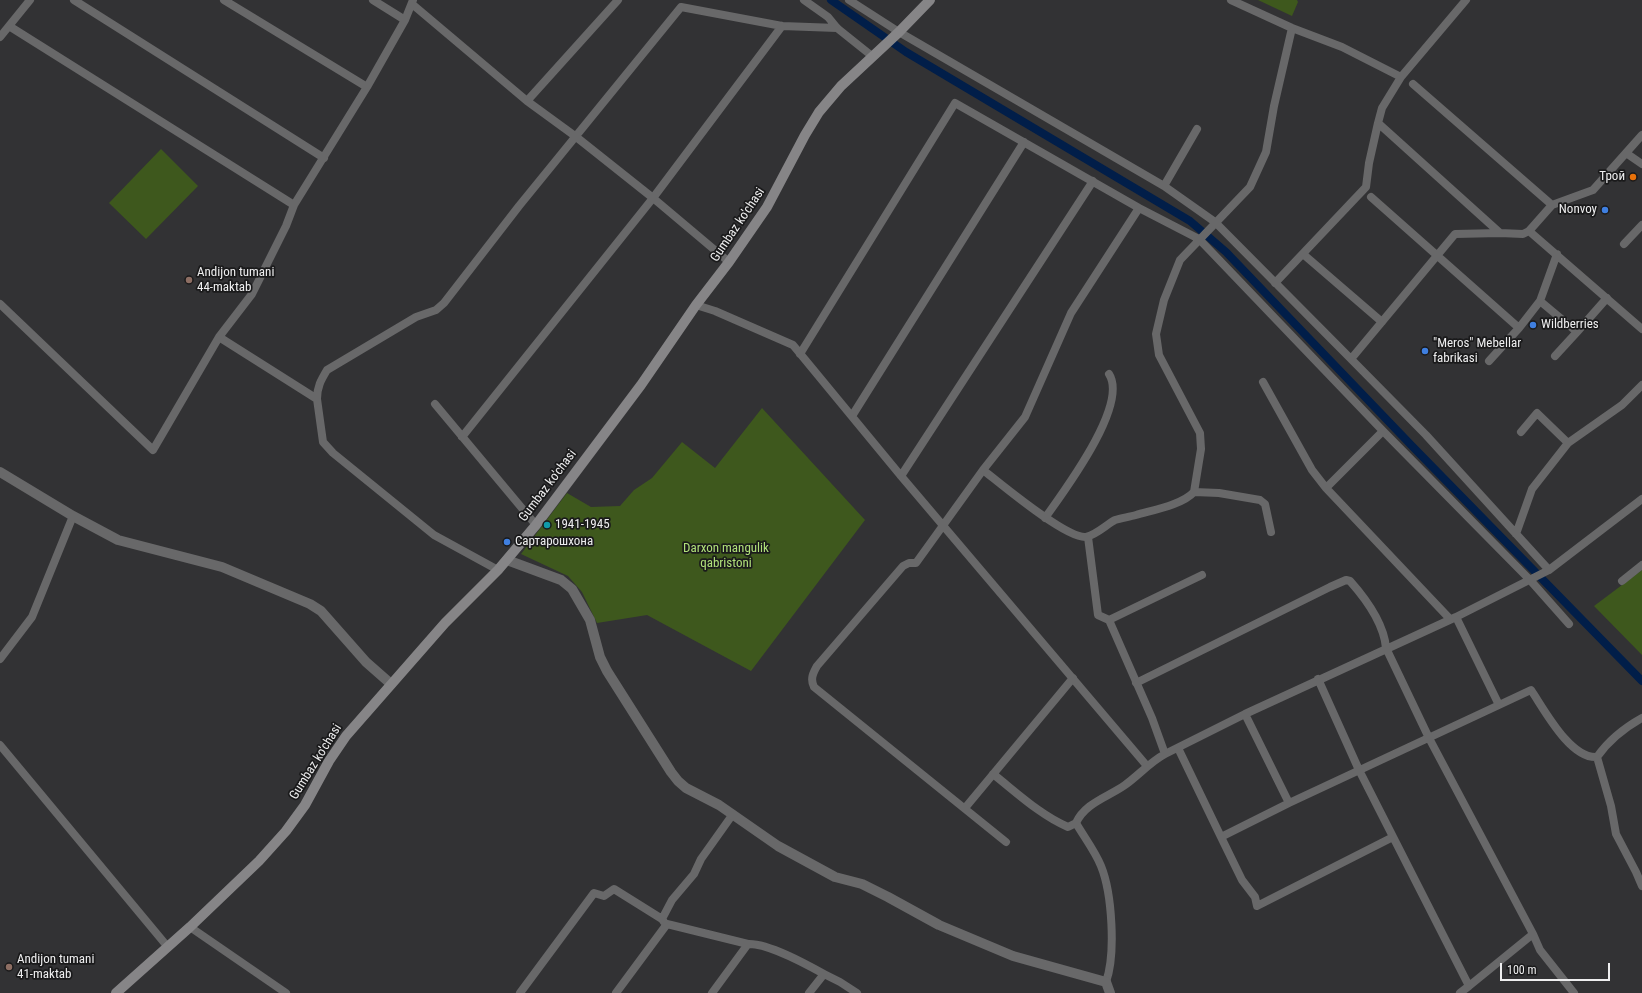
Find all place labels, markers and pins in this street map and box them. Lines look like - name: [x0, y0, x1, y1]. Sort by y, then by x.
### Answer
- place label: Трой: [1599, 169, 1625, 185]
- marker: Трой: [1628, 172, 1638, 182]
- place label: Nonvoy: [1559, 202, 1597, 218]
- marker: Nonvoy: [1600, 205, 1610, 215]
- place label: Andijon tumani 44-maktab: [197, 265, 274, 296]
- marker: Andijon tumani 44-maktab: [184, 275, 194, 285]
- place label: Wildberries: [1541, 317, 1599, 333]
- marker: Wildberries: [1528, 320, 1538, 330]
- place label: "Meros" Mebellar fabrikasi: [1433, 336, 1521, 367]
- marker: "Meros" Mebellar fabrikasi: [1420, 346, 1430, 356]
- place label: 1941-1945: [555, 517, 610, 533]
- marker: 1941-1945: [542, 520, 552, 530]
- place label: Сартарошхона: [515, 534, 593, 550]
- marker: Сартарошхона: [502, 537, 512, 547]
- place label: Andijon tumani 41-maktab: [17, 952, 94, 983]
- marker: Andijon tumani 41-maktab: [4, 962, 14, 972]

